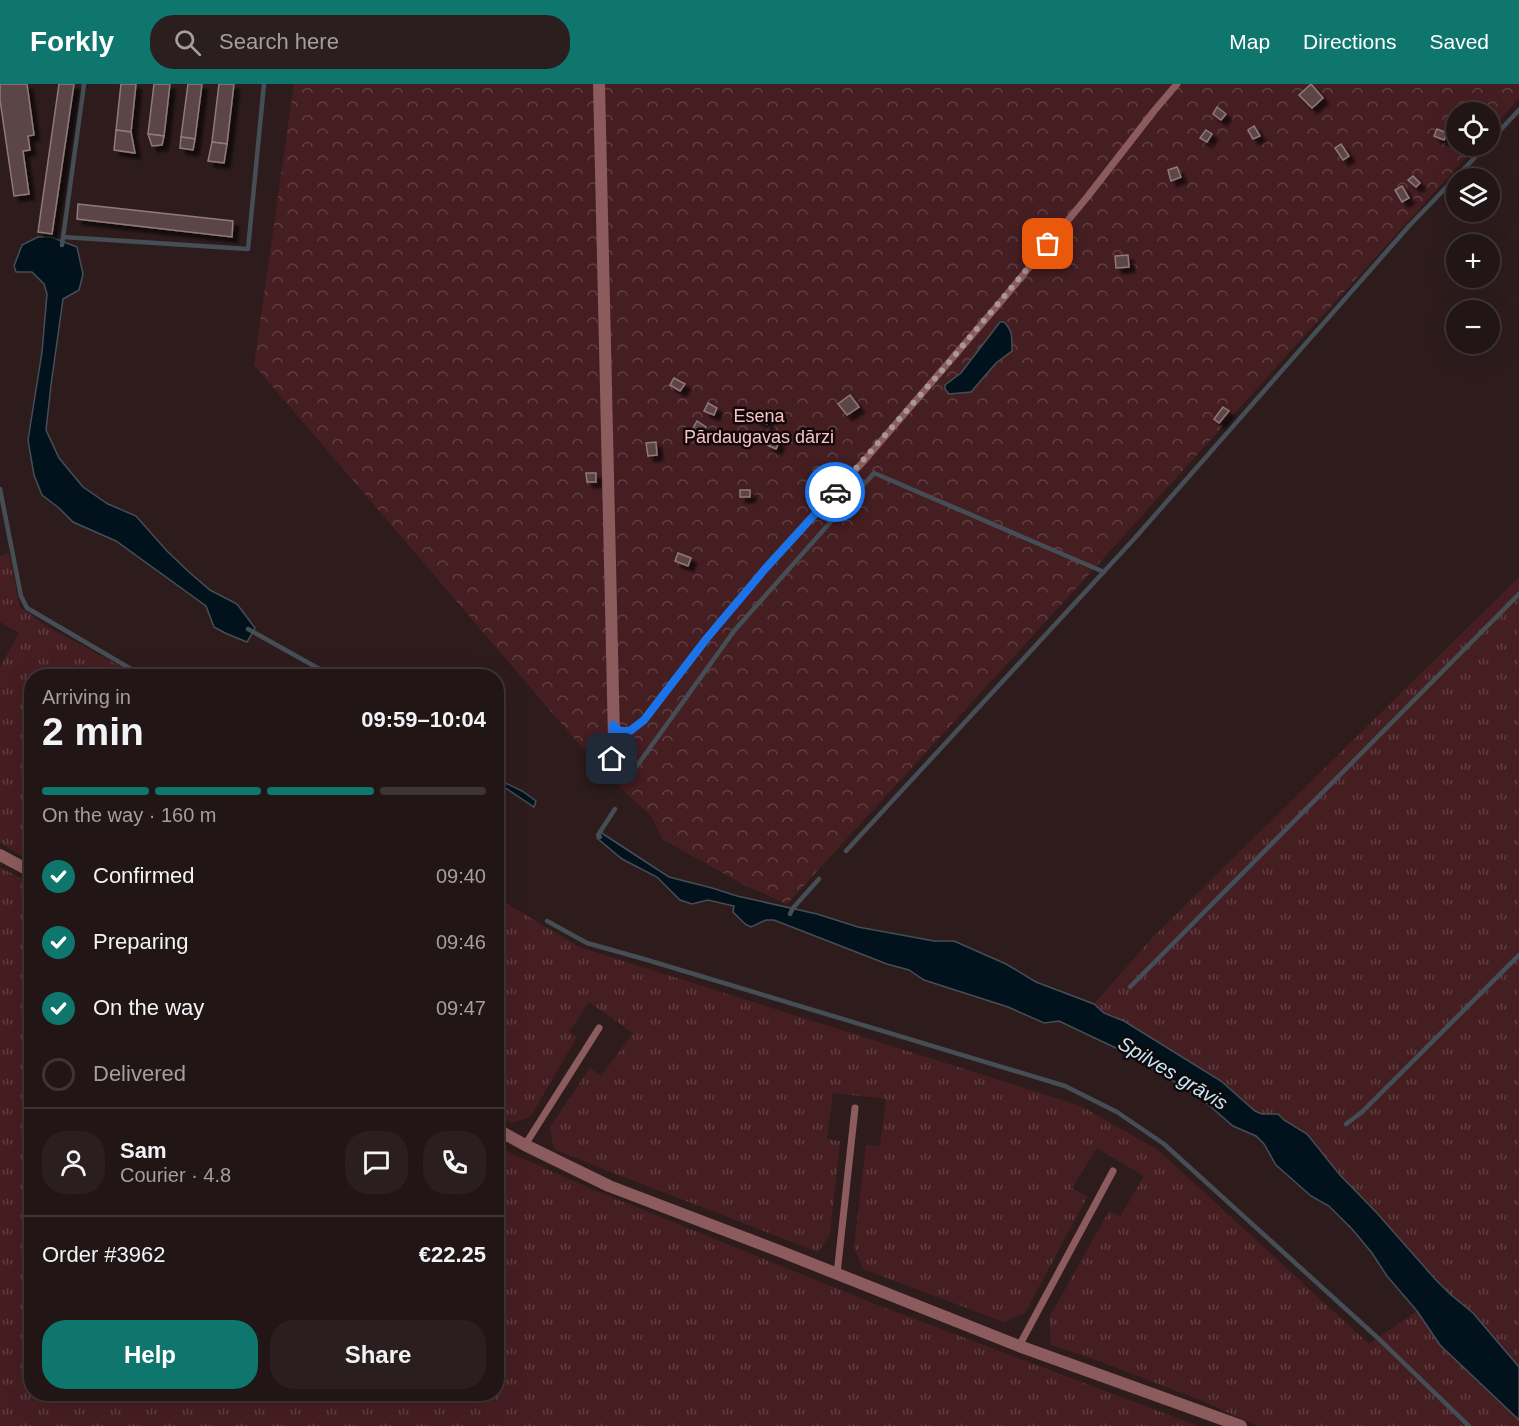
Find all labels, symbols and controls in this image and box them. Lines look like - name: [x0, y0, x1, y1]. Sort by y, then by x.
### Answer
- search box: [150, 15, 570, 69]
- text: Forkly: [30, 26, 114, 57]
- icon: search: [171, 26, 204, 59]
- text: Search here: [219, 29, 339, 54]
- text: Map: [1229, 30, 1270, 53]
- text: Directions: [1303, 30, 1396, 53]
- text: Saved: [1429, 30, 1489, 53]
- map controls: [1446, 102, 1500, 354]
- button: locate: [1446, 102, 1500, 156]
- button: layers: [1446, 168, 1500, 222]
- pin: [1022, 218, 1073, 269]
- icon: bag: [1031, 227, 1064, 260]
- button: +: [1446, 234, 1500, 288]
- button: −: [1446, 300, 1500, 354]
- park label: Esena Pārdaugavas dārzi: [684, 406, 834, 447]
- courier: [805, 462, 865, 522]
- icon: car: [819, 476, 852, 509]
- text: Arriving in: [42, 686, 131, 708]
- text: 09:59–10:04: [361, 707, 486, 732]
- text: 2 min: [42, 710, 144, 753]
- pin: [586, 733, 637, 784]
- icon: home: [595, 742, 628, 775]
- text: On the way · 160 m: [42, 804, 217, 826]
- icon: check: [42, 860, 75, 893]
- text: Confirmed: [93, 863, 194, 888]
- text: 09:40: [436, 865, 486, 887]
- icon: check: [42, 926, 75, 959]
- text: Preparing: [93, 929, 188, 954]
- text: 09:46: [436, 931, 486, 953]
- icon: check: [42, 992, 75, 1025]
- text: On the way: [93, 995, 204, 1020]
- text: 09:47: [436, 997, 486, 1019]
- water label: Spilves grāvis: [1114, 1032, 1232, 1114]
- text: Delivered: [93, 1061, 186, 1086]
- button: person: [42, 1131, 105, 1194]
- button: chat: [345, 1131, 408, 1194]
- button: phone: [423, 1131, 486, 1194]
- text: Sam: [120, 1138, 166, 1163]
- text: Courier · 4.8: [120, 1164, 231, 1186]
- text: Order #3962: [42, 1242, 166, 1267]
- text: €22.25: [419, 1242, 486, 1267]
- button: Help: [42, 1320, 258, 1389]
- button: Share: [270, 1320, 486, 1389]

